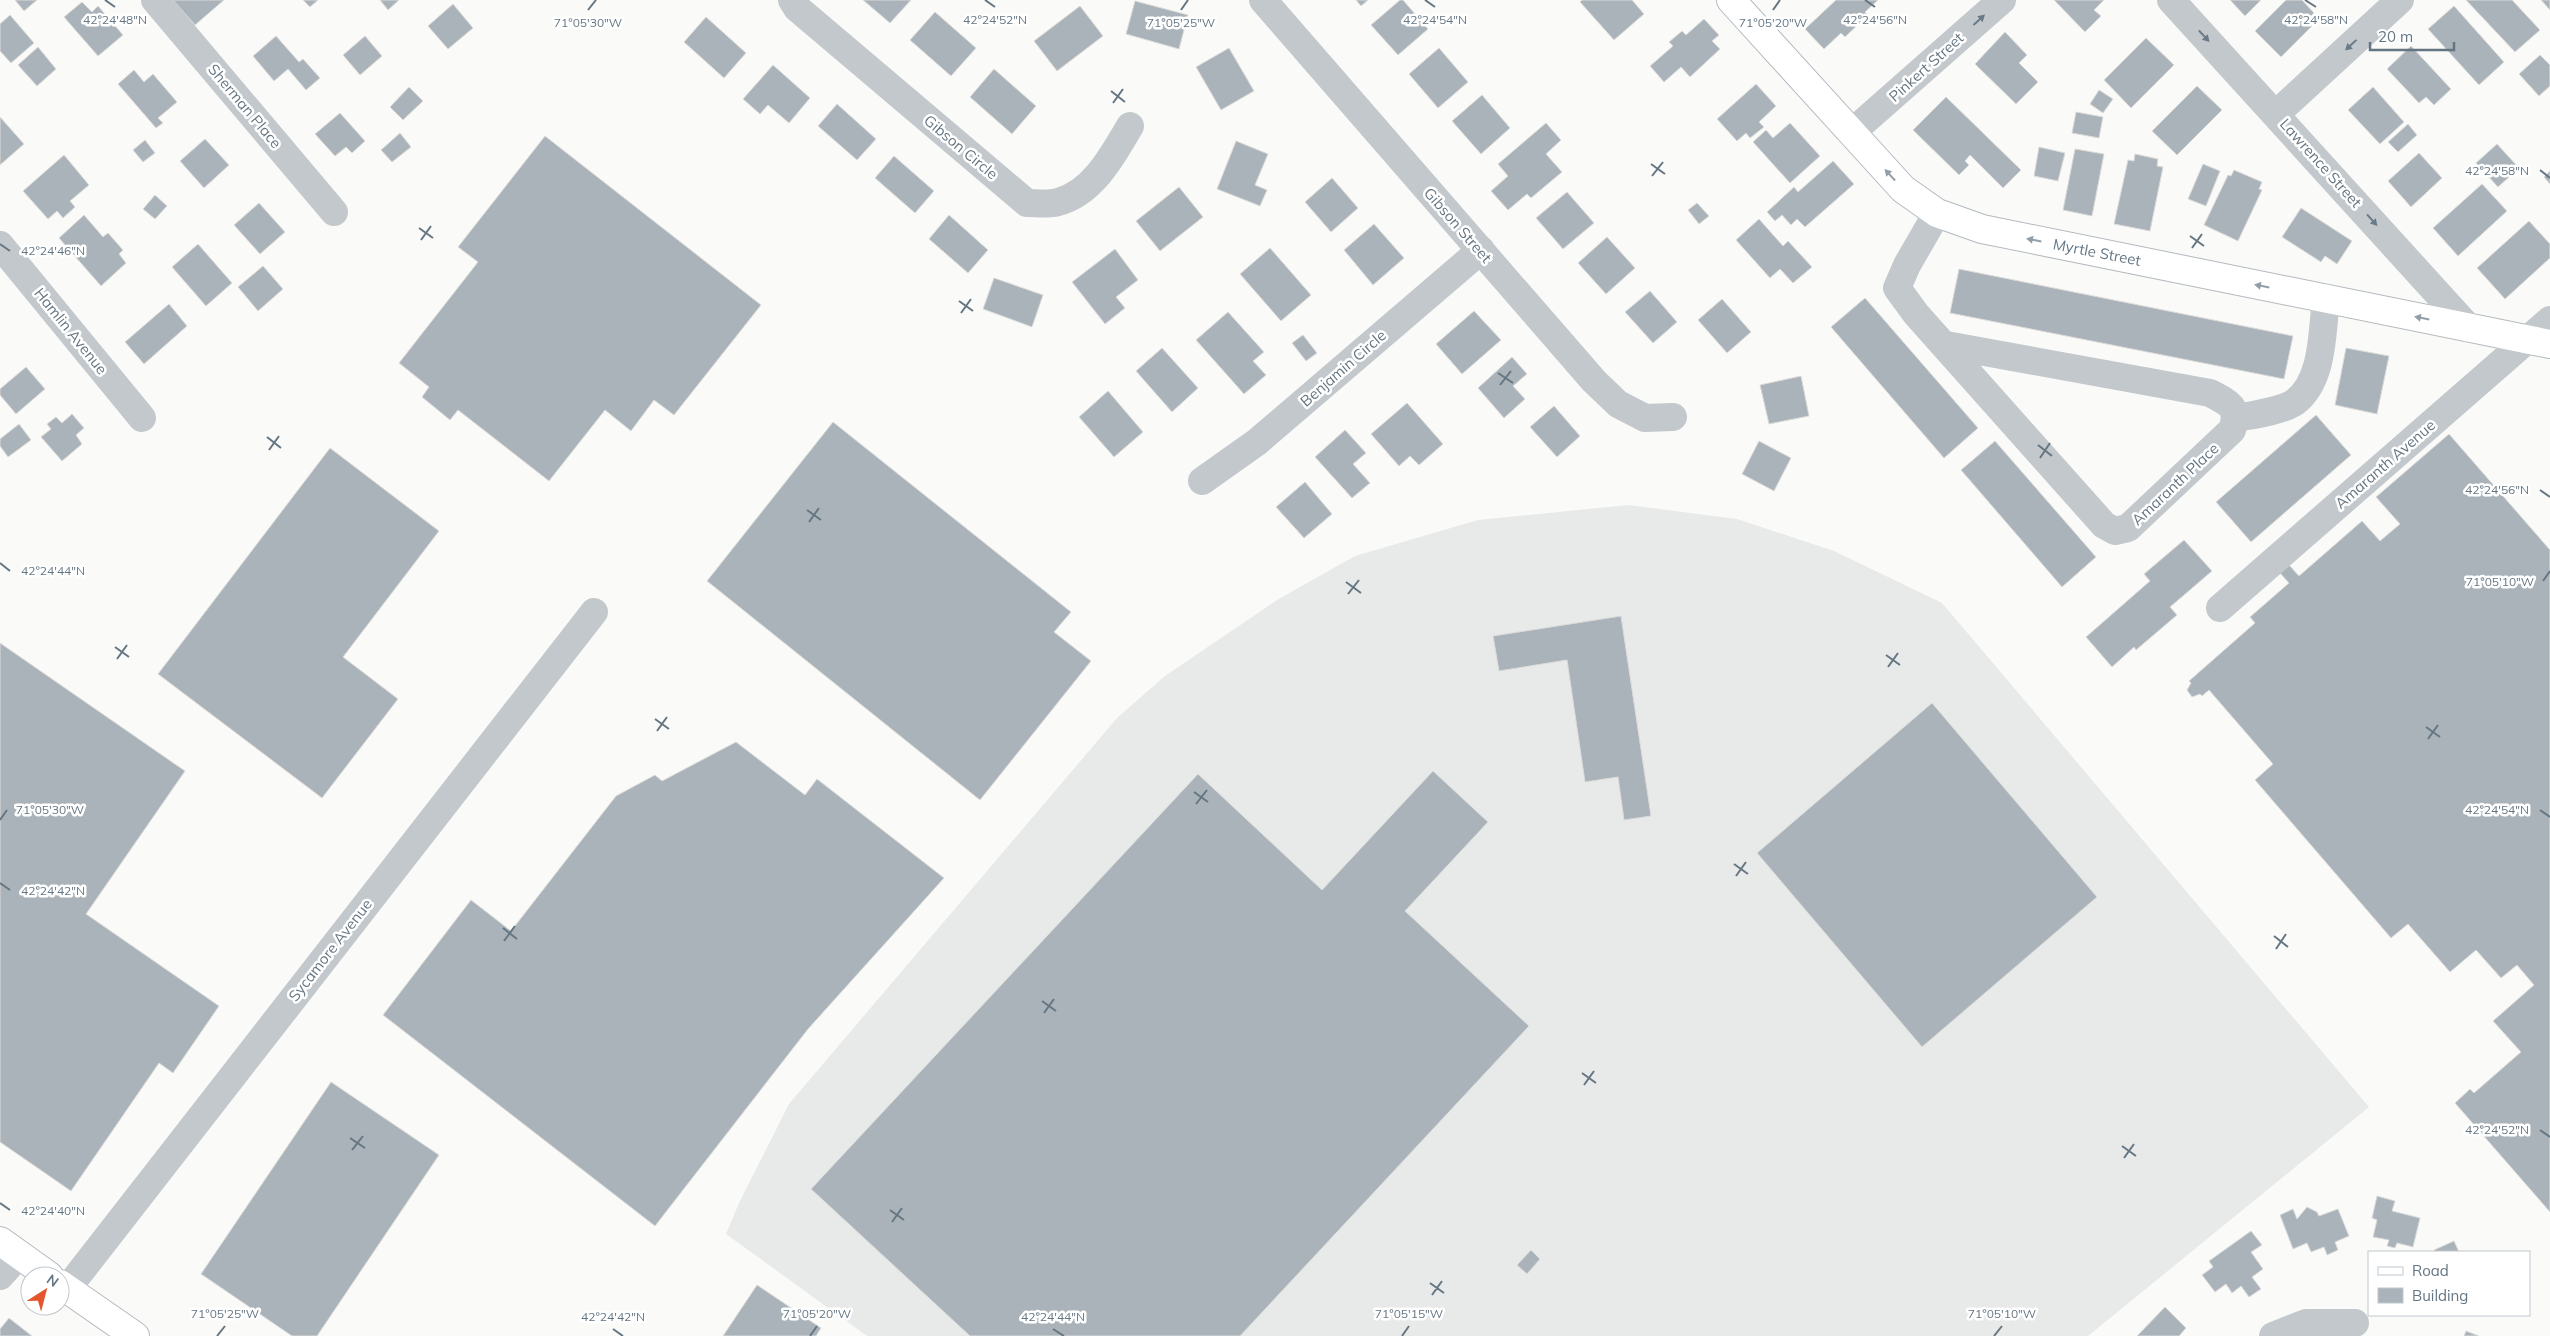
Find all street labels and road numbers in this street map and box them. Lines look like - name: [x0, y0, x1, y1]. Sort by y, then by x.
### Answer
- street label: Pinkert Street: [1885, 28, 1967, 106]
- street label: Sherman Place: [204, 60, 286, 152]
- street label: Gibson Circle: [920, 111, 1002, 183]
- street label: Lawrence Street: [2276, 115, 2366, 211]
- street label: Gibson Street: [1420, 183, 1496, 267]
- street label: Myrtle Street: [2051, 234, 2143, 270]
- street label: Hamlin Avenue: [30, 284, 112, 378]
- street label: Benjamin Circle: [1296, 326, 1390, 410]
- street label: Amaranth Avenue: [2331, 415, 2439, 513]
- street label: Amaranth Place: [2128, 439, 2222, 529]
- street label: Sycamore Avenue: [284, 895, 376, 1005]

